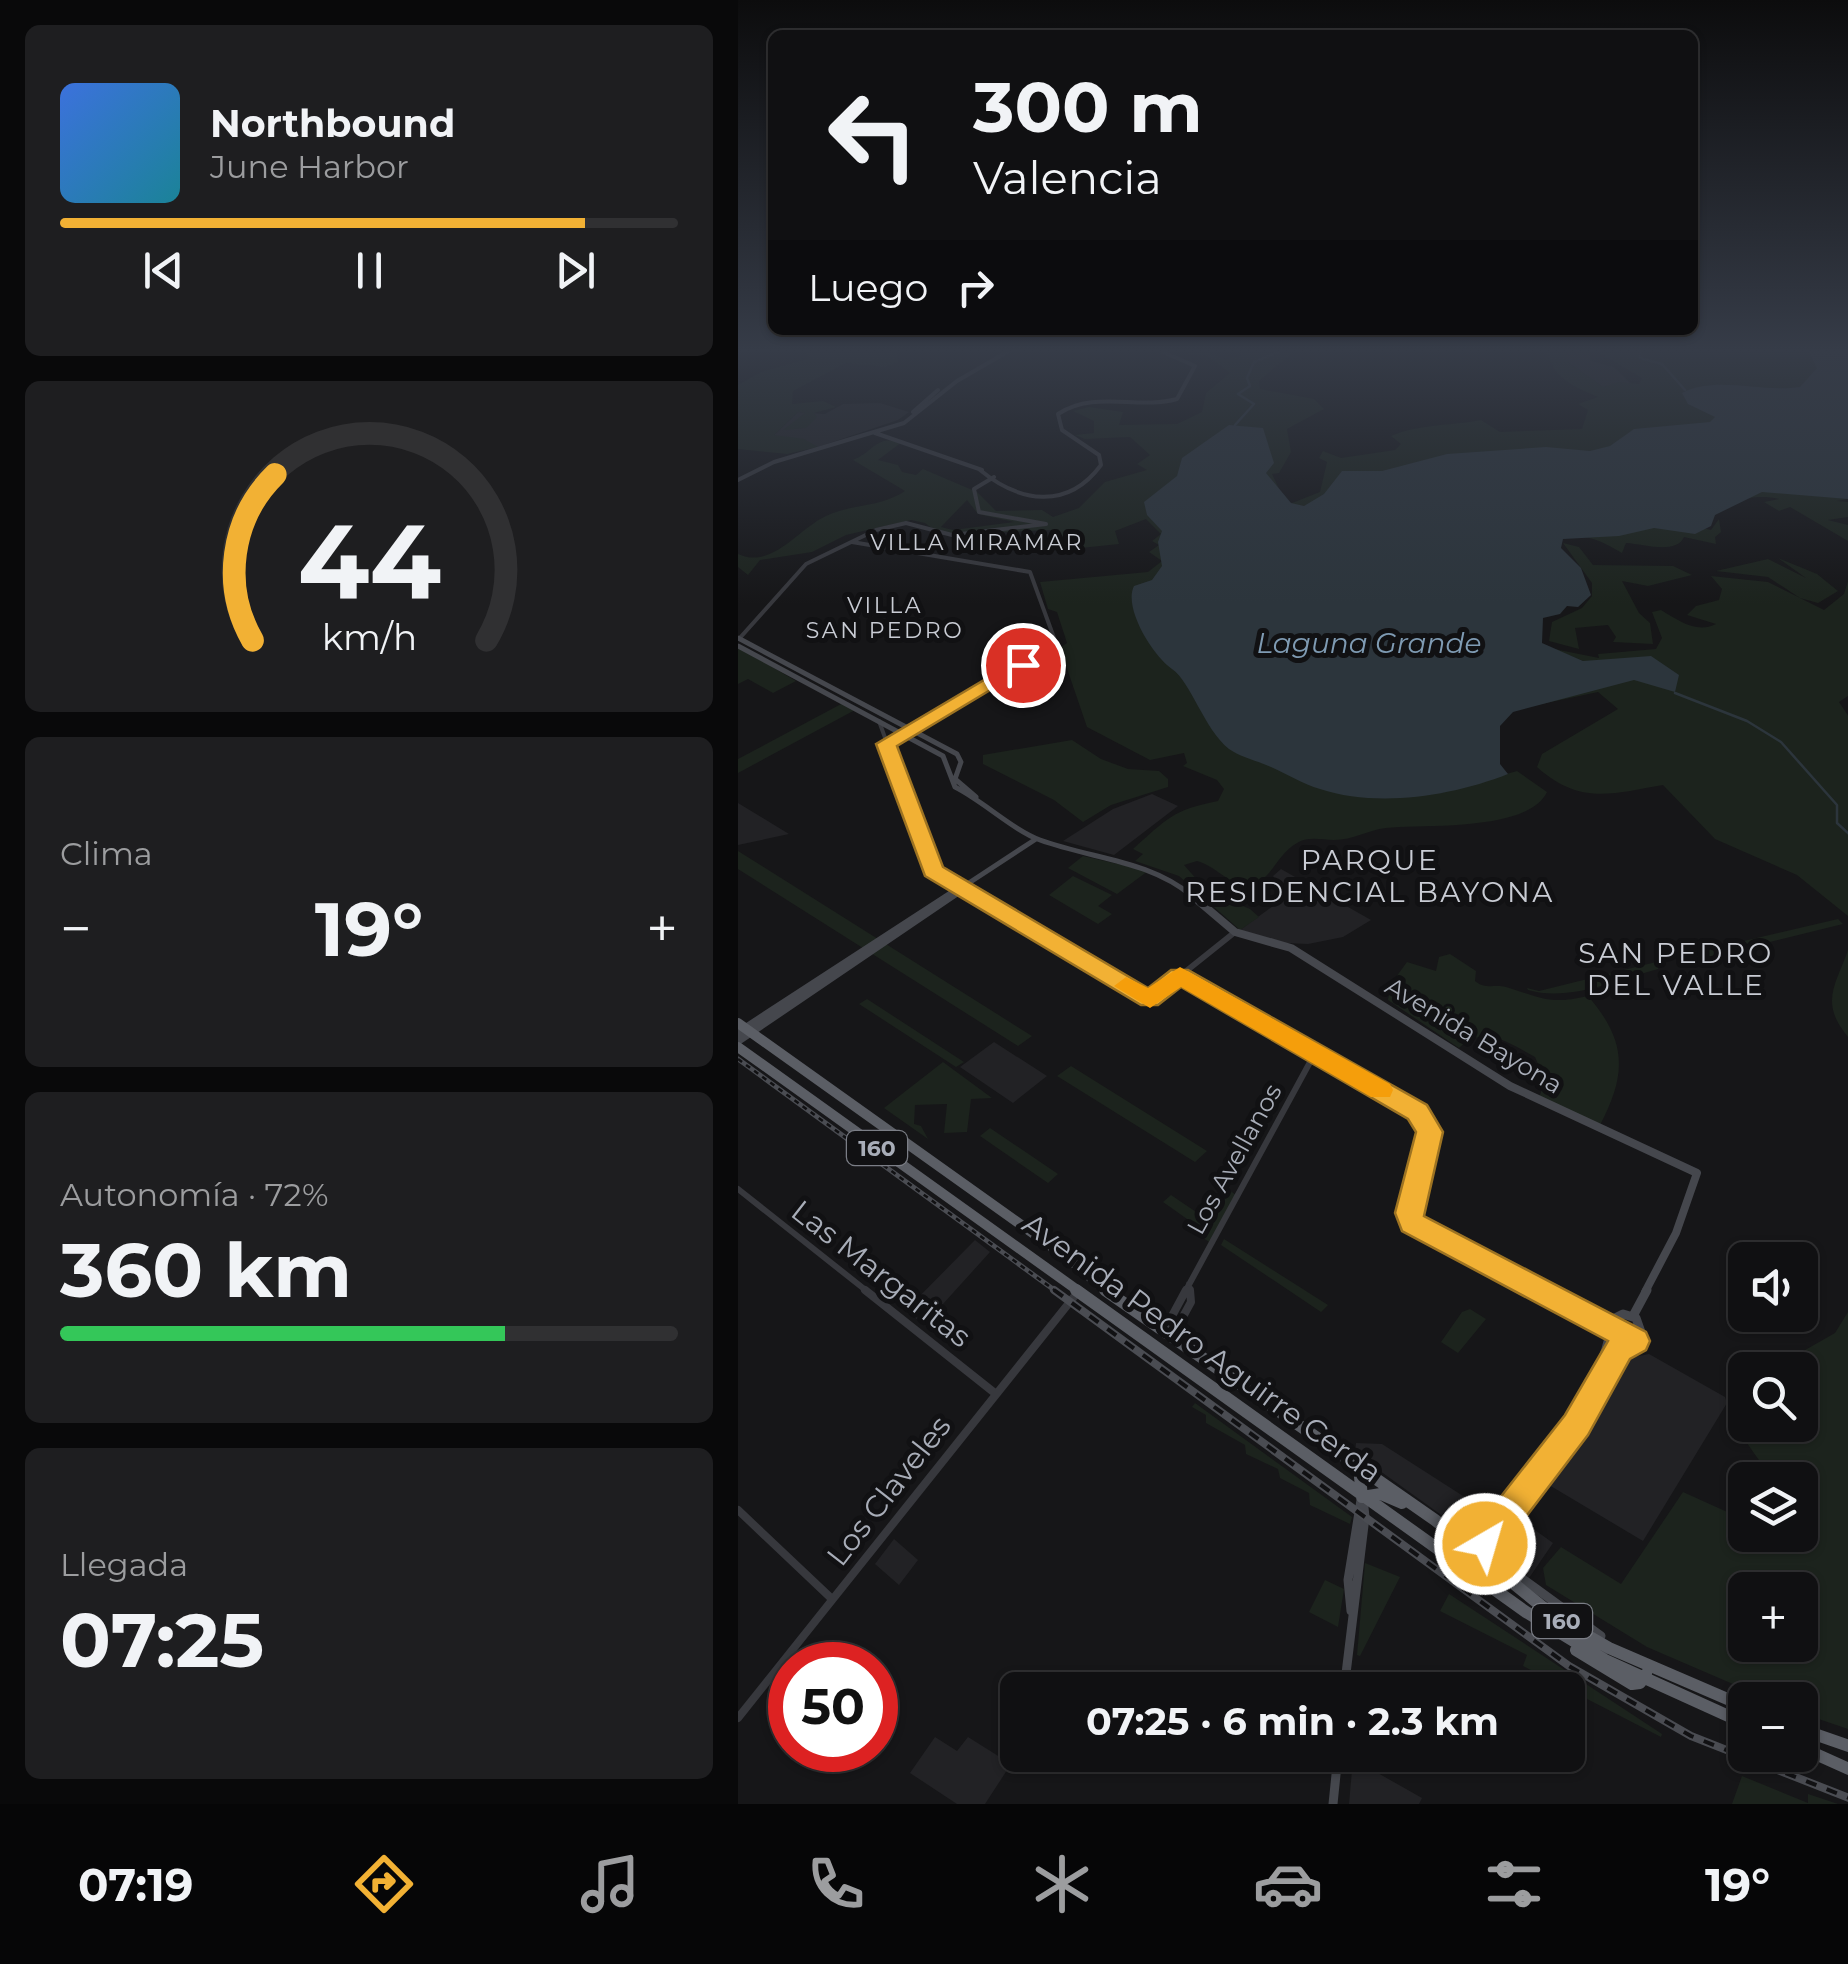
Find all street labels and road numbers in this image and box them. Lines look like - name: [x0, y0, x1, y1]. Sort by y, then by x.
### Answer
- street label: Avenida Bayona: [1380, 970, 1568, 1100]
- street label: Los Avellanos: [1180, 1078, 1288, 1240]
- road number: 160: [847, 1131, 907, 1165]
- street label: Las Margaritas: [784, 1192, 978, 1355]
- street label: Avenida Pedro Aguirre Cerda: [1016, 1205, 1389, 1490]
- street label: Los Claveles: [819, 1408, 959, 1573]
- road number: 160: [1532, 1604, 1592, 1638]

